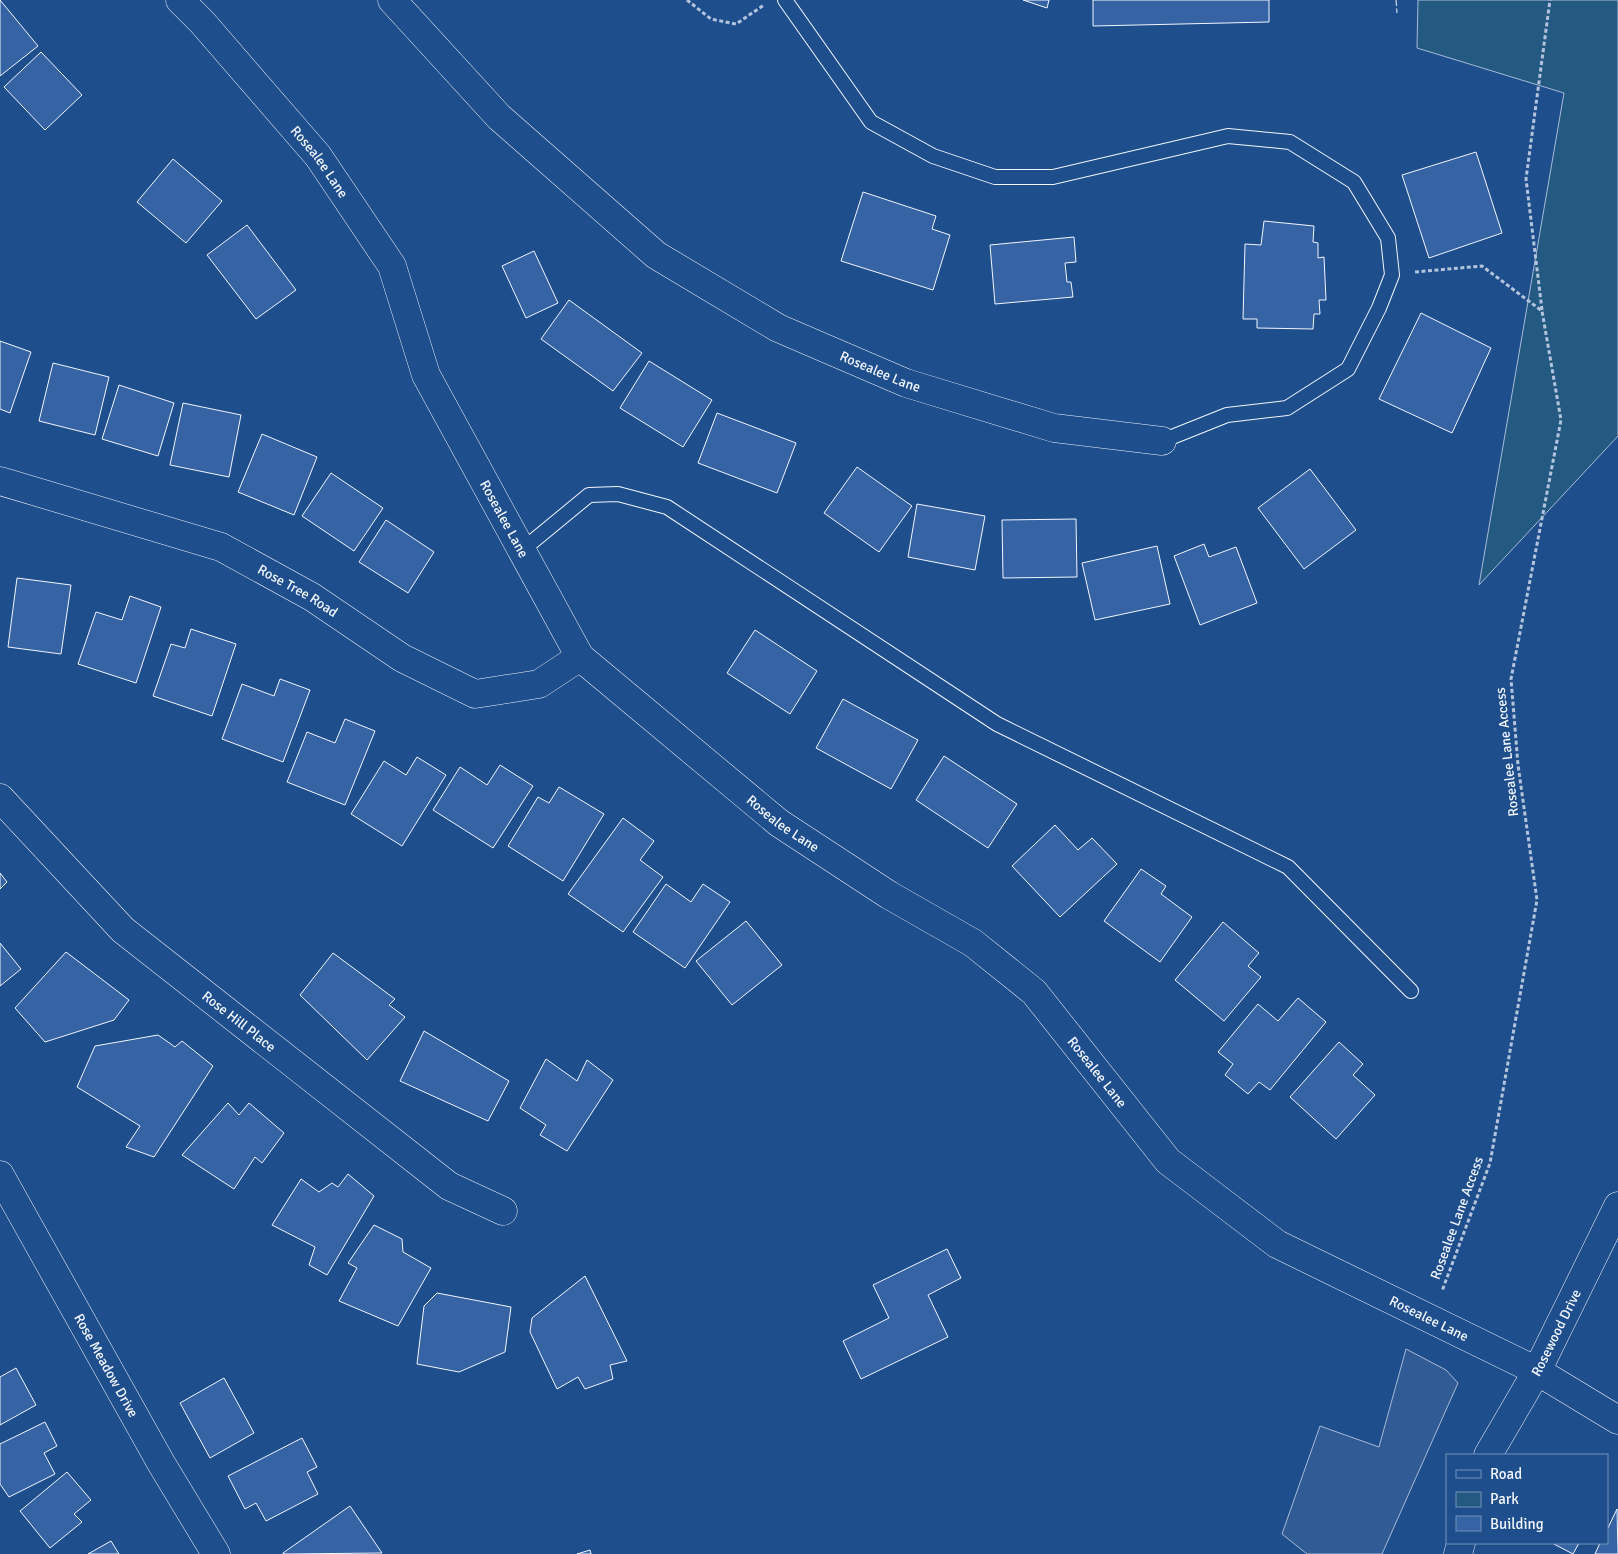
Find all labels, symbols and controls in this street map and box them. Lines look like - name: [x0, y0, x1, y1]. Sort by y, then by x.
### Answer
- street label: Rosealee Lane: [287, 122, 352, 201]
- street label: Rosealee Lane: [837, 347, 923, 395]
- street label: Rosealee Lane: [477, 477, 533, 561]
- street label: Rose Tree Road: [255, 560, 341, 621]
- street label: Rosealee Lane Access: [1492, 687, 1522, 817]
- street label: Rosealee Lane: [743, 791, 822, 855]
- street label: Rose Hill Place: [199, 987, 279, 1055]
- street label: Rosealee Lane: [1064, 1033, 1131, 1111]
- street label: Rosealee Lane Access: [1427, 1154, 1487, 1282]
- street label: Rosewood Drive: [1527, 1286, 1584, 1379]
- street label: Rosealee Lane: [1387, 1292, 1471, 1345]
- street label: Rose Meadow Drive: [71, 1310, 142, 1420]
- legend: [1446, 1454, 1608, 1544]
- text: Road: [1490, 1465, 1522, 1483]
- text: Park: [1490, 1490, 1519, 1508]
- text: Building: [1490, 1515, 1544, 1533]

